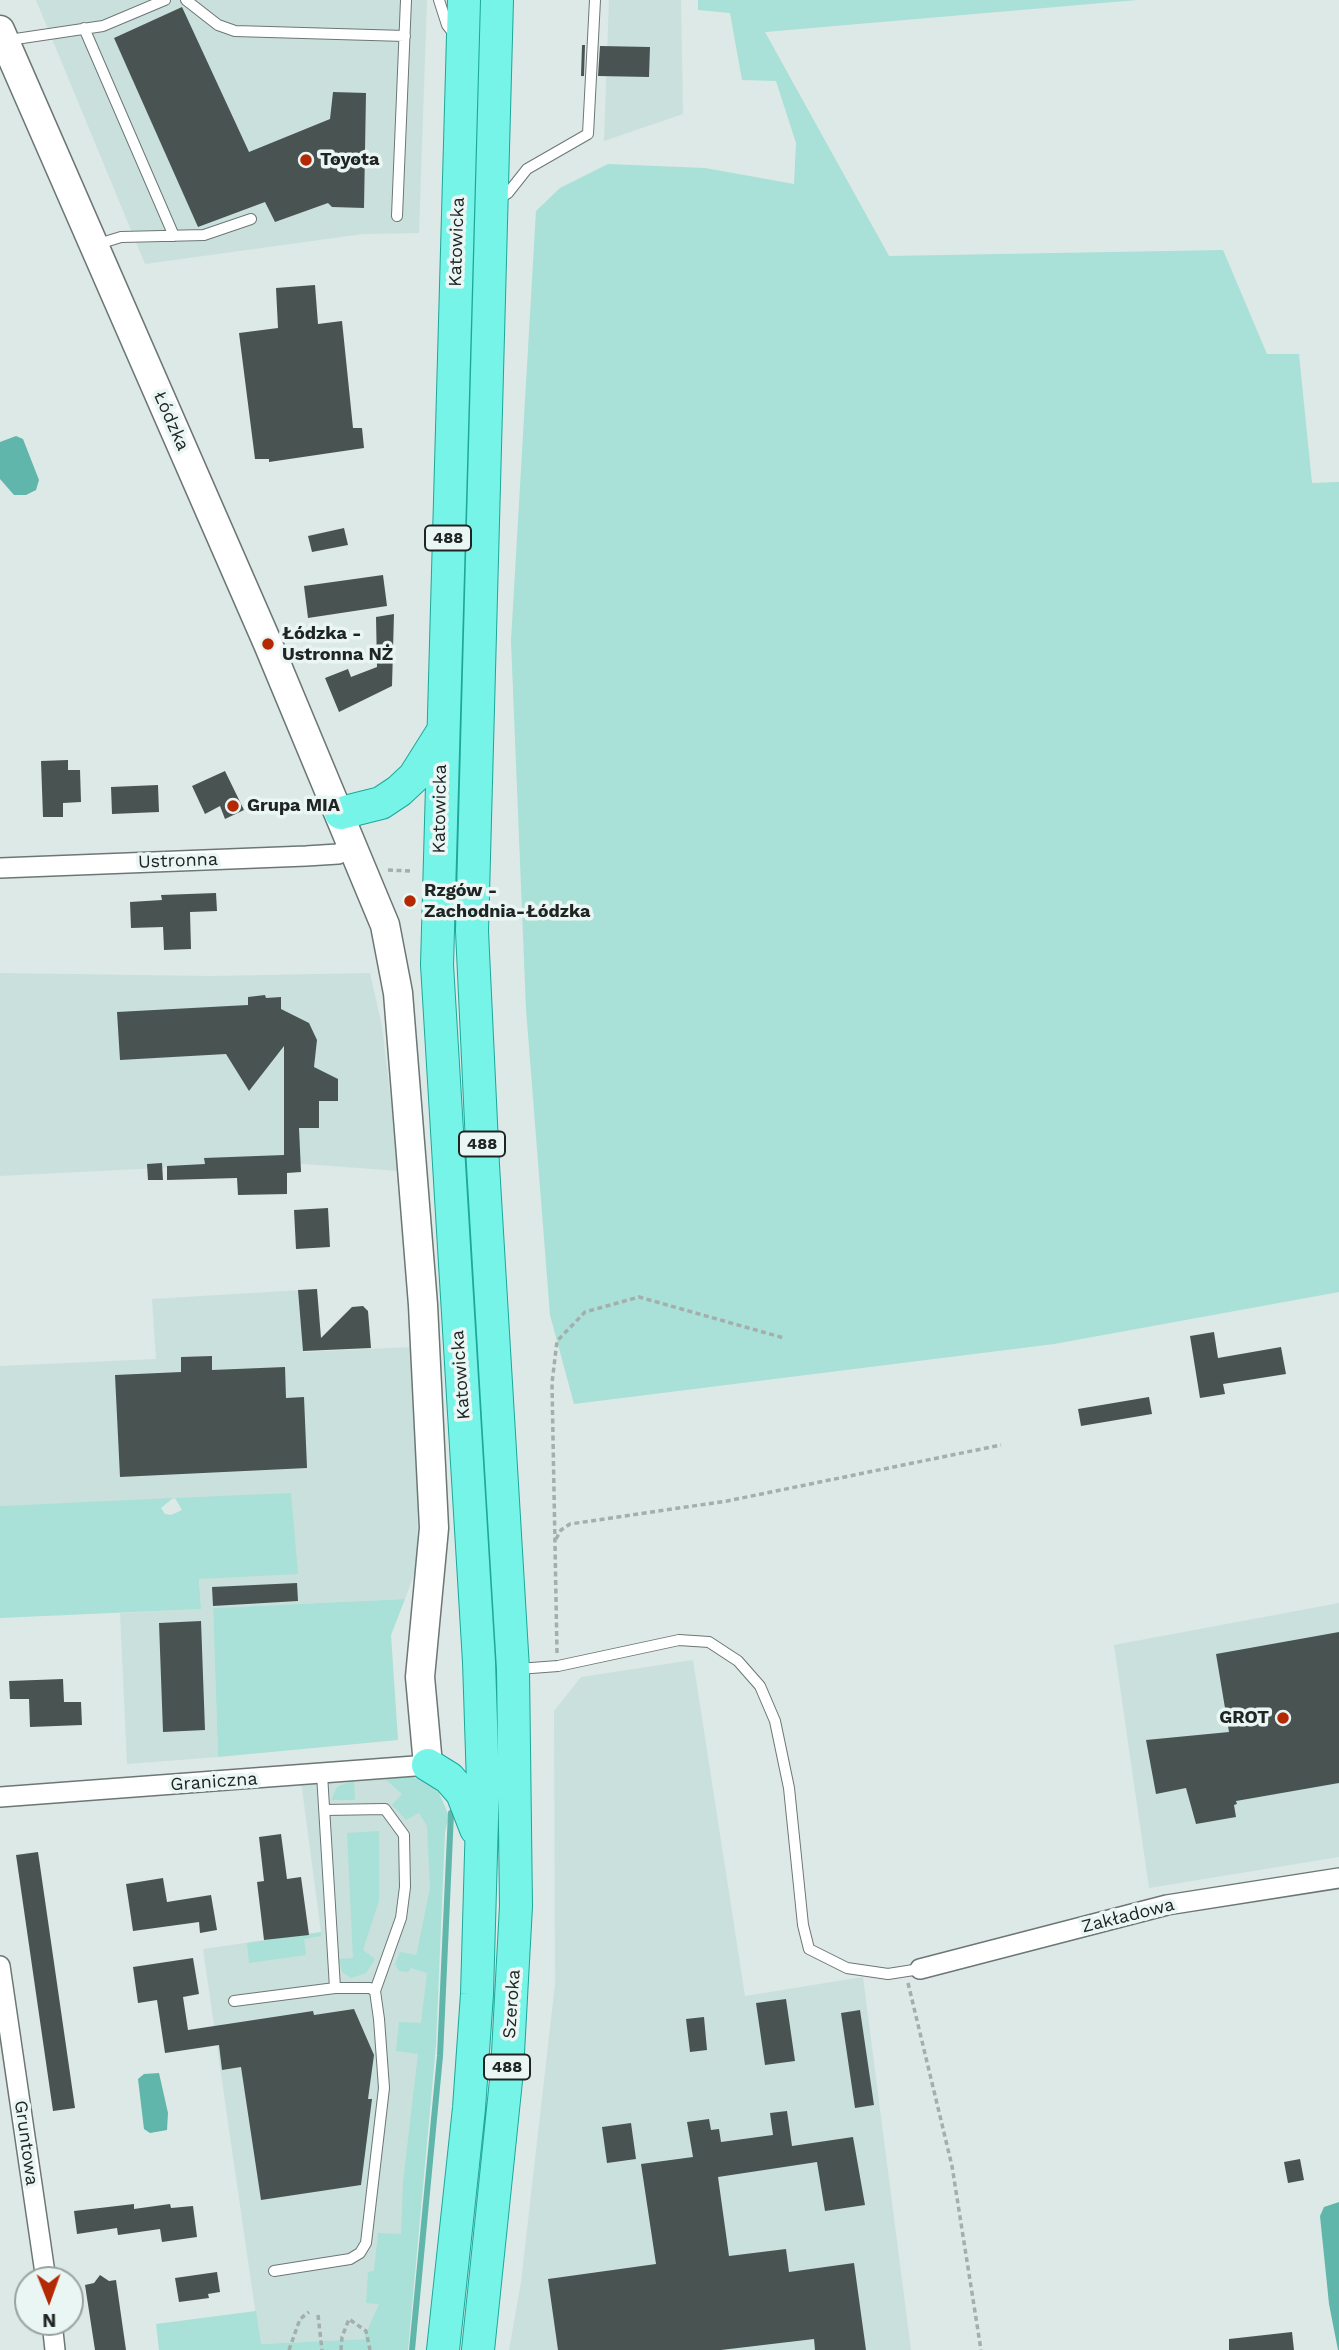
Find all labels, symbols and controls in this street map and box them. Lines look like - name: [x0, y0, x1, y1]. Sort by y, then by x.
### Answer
- place label: Toyota: [320, 149, 380, 171]
- marker: Toyota: [298, 152, 314, 168]
- street label: Katowicka: [445, 197, 469, 287]
- street label: Łódzka: [148, 388, 194, 454]
- road number: 488: [425, 526, 471, 551]
- place label: Łódzka - Ustronna NŻ: [282, 623, 393, 666]
- marker: Łódzka - Ustronna NŻ: [260, 636, 276, 652]
- street label: Katowicka: [428, 764, 452, 854]
- place label: Grupa MIA: [247, 795, 340, 817]
- marker: Grupa MIA: [225, 798, 241, 814]
- street label: Ustronna: [138, 849, 218, 873]
- place label: Rzgów - Zachodnia-Łódzka: [424, 880, 591, 922]
- marker: Rzgów - Zachodnia-Łódzka: [402, 893, 418, 909]
- road number: 488: [459, 1132, 505, 1156]
- street label: Katowicka: [447, 1330, 475, 1420]
- place label: GROT: [1219, 1707, 1269, 1729]
- marker: GROT: [1275, 1710, 1291, 1726]
- street label: Graniczna: [170, 1768, 258, 1796]
- street label: Zakładowa: [1079, 1894, 1177, 1938]
- street label: Szeroka: [499, 1969, 525, 2039]
- road number: 488: [484, 2054, 530, 2080]
- street label: Gruntowa: [9, 2099, 43, 2187]
- north arrow: [14, 2266, 84, 2336]
- text: N: [42, 2309, 57, 2332]

